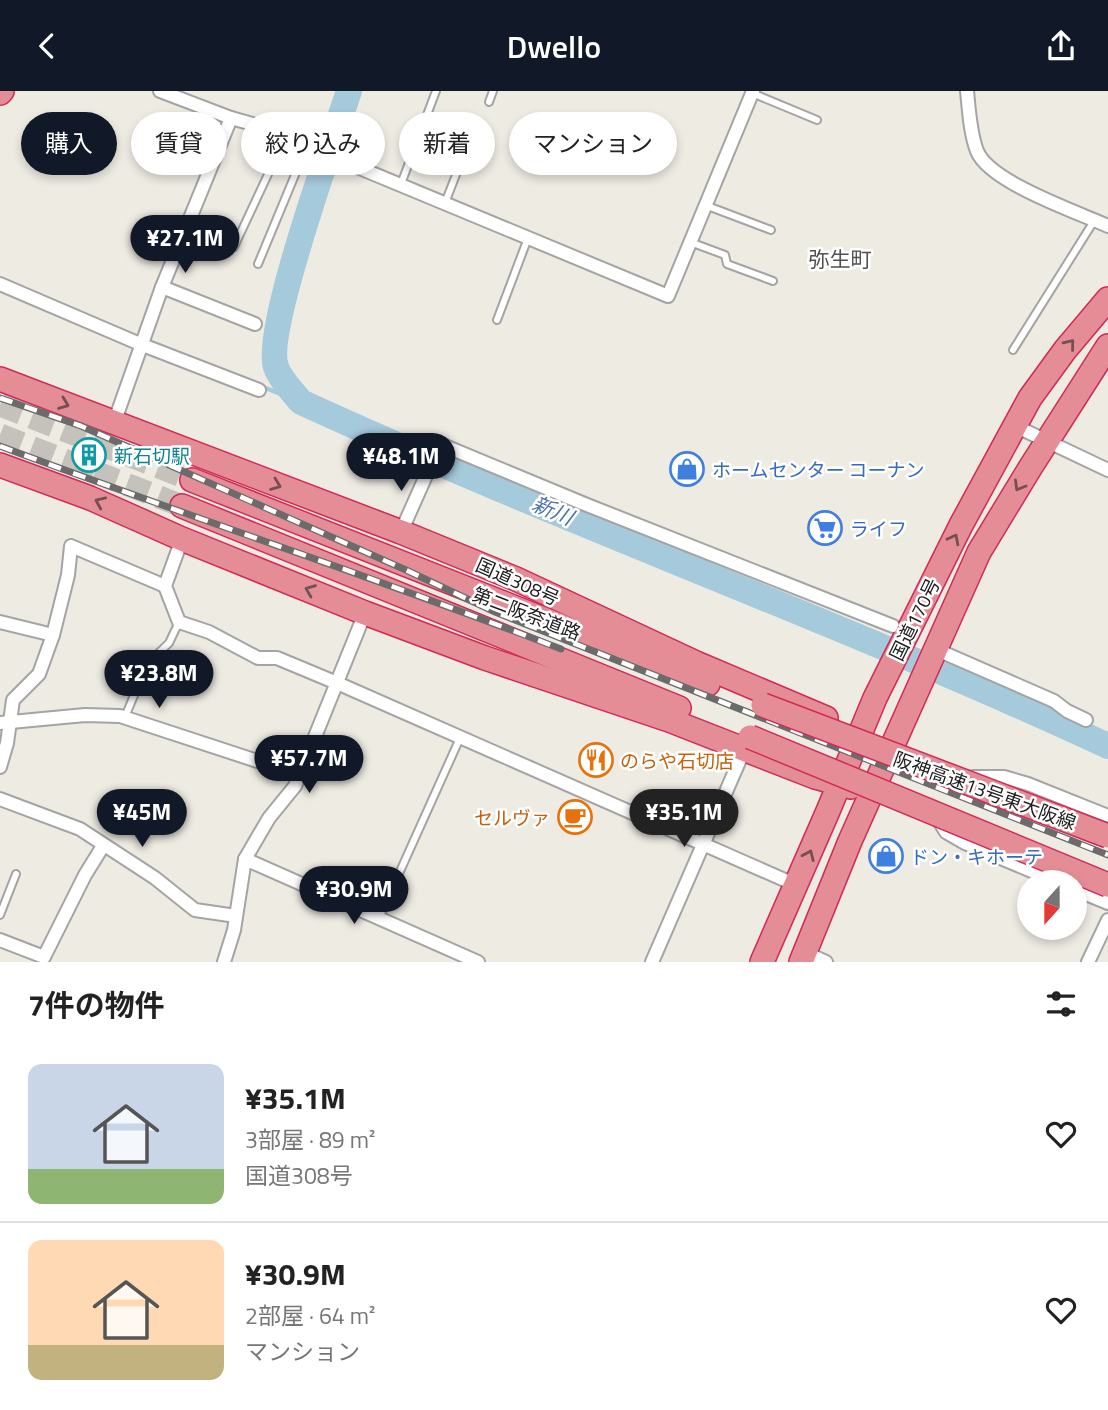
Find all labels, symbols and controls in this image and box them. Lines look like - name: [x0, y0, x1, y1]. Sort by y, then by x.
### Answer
- text: Dwello: [507, 22, 601, 70]
- icon: back: [28, 27, 66, 65]
- icon: share: [1042, 27, 1080, 65]
- chip: 購入: [21, 112, 117, 175]
- chip: 賃貸: [131, 112, 227, 175]
- chip: 絞り込み: [241, 112, 385, 175]
- chip: 新着: [399, 112, 495, 175]
- chip: マンション: [509, 112, 677, 175]
- pin: ¥27.1M: [128, 215, 242, 275]
- text: ¥27.1M: [146, 220, 224, 255]
- district label: 弥生町: [809, 243, 872, 275]
- one-way arrow: [1061, 340, 1074, 352]
- one-way arrow: [57, 395, 69, 409]
- pin: ¥48.1M: [344, 433, 458, 493]
- building icon: 新石切駅: [70, 436, 108, 474]
- text: ¥48.1M: [362, 438, 440, 473]
- place label: 新石切駅: [114, 441, 190, 470]
- shop icon: ホームセンター コーナン: [668, 450, 706, 488]
- place label: ホームセンター コーナン: [712, 455, 925, 484]
- one-way arrow: [269, 477, 282, 491]
- one-way arrow: [1014, 479, 1027, 492]
- water label: 新川: [527, 487, 580, 534]
- one-way arrow: [95, 496, 107, 510]
- supermarket icon: ライフ: [806, 509, 844, 547]
- place label: ライフ: [850, 514, 907, 543]
- one-way arrow: [945, 534, 959, 546]
- street label: 国道308号: [471, 550, 565, 612]
- street label: 国道170号: [881, 573, 947, 665]
- street label: 第二阪奈道路: [469, 579, 585, 647]
- one-way arrow: [304, 585, 316, 599]
- pin: ¥23.8M: [102, 651, 216, 710]
- text: ¥23.8M: [120, 655, 198, 690]
- pin: ¥57.7M: [252, 735, 366, 795]
- text: ¥57.7M: [270, 740, 348, 775]
- restaurant icon: のらや石切店: [577, 741, 615, 779]
- street label: 阪神高速13号東大阪線: [890, 743, 1080, 837]
- place label: のらや石切店: [620, 746, 734, 775]
- pin: ¥45M: [101, 789, 183, 849]
- pin: ¥35.1M: [627, 789, 741, 849]
- text: ¥45M: [113, 794, 171, 829]
- text: ¥35.1M: [645, 794, 723, 829]
- cafe icon: セルヴァ: [556, 798, 594, 836]
- place label: セルヴァ: [474, 803, 550, 832]
- shop icon: ドン・キホーテ: [867, 837, 905, 875]
- place label: ドン・キホーテ: [910, 842, 1043, 871]
- one-way arrow: [801, 850, 815, 862]
- pin: ¥30.9M: [297, 867, 411, 926]
- north arrow: [1017, 870, 1087, 940]
- map controls: [1017, 870, 1087, 940]
- text: ¥30.9M: [315, 871, 393, 906]
- text: 7件の物件: [28, 982, 165, 1028]
- icon: filters: [1042, 985, 1080, 1023]
- text: ¥35.1M: [245, 1075, 346, 1121]
- icon: home: [84, 1092, 168, 1176]
- icon: heart: [1042, 1115, 1080, 1153]
- text: 3部屋 · 89 m²: [245, 1122, 375, 1157]
- text: 国道308号: [245, 1158, 353, 1193]
- text: ¥30.9M: [245, 1251, 346, 1297]
- icon: home: [84, 1268, 168, 1352]
- icon: heart: [1042, 1291, 1080, 1329]
- text: 2部屋 · 64 m²: [245, 1298, 375, 1333]
- text: マンション: [245, 1334, 360, 1369]

